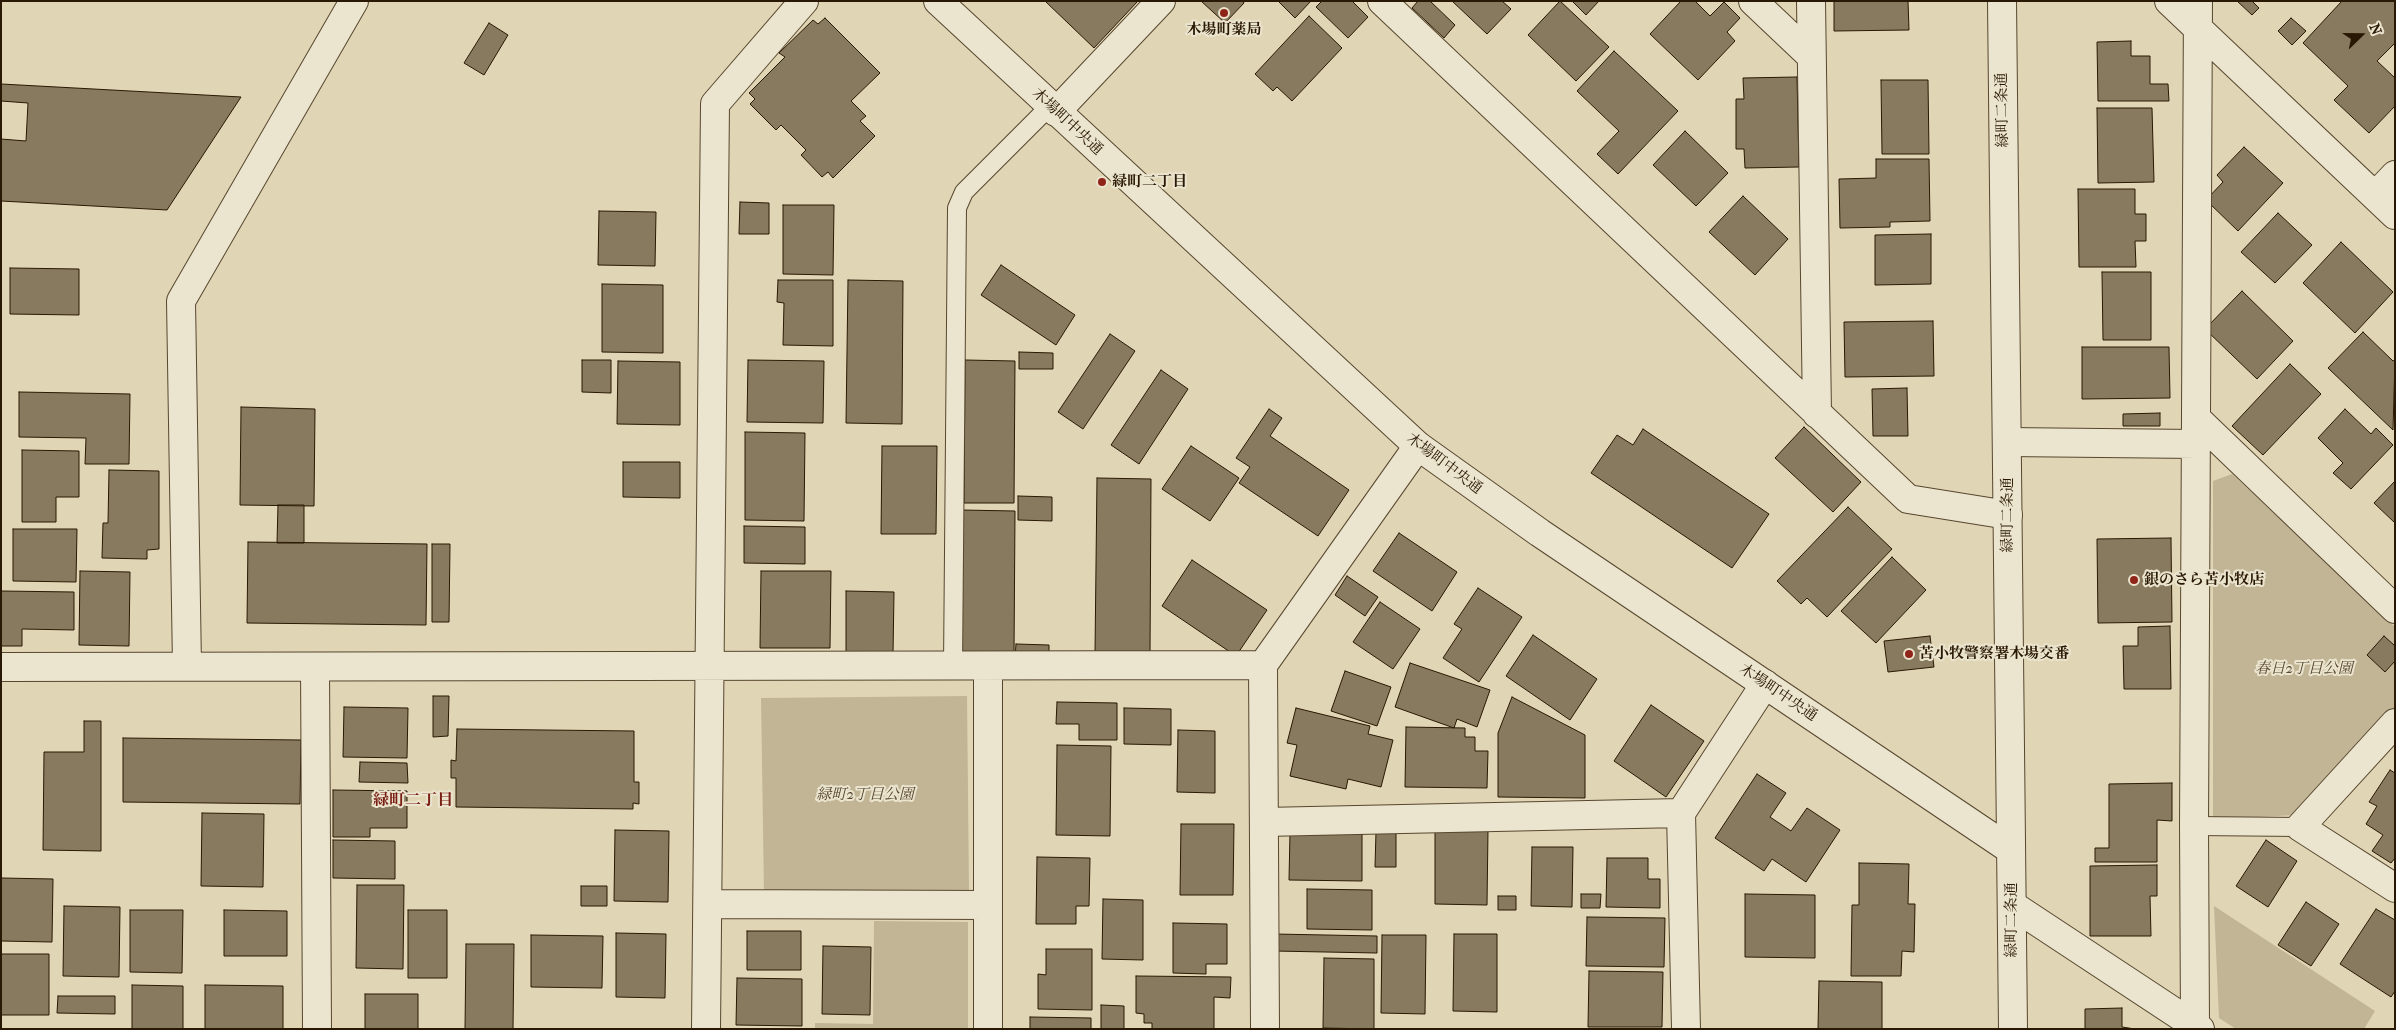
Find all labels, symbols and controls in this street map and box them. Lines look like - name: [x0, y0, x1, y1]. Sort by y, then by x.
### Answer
- marker: 木場町薬局: [1218, 7, 1230, 19]
- north arrow: [2336, 10, 2386, 60]
- place label: 木場町薬局: [1187, 21, 1261, 39]
- text: N: [2366, 21, 2385, 37]
- street label: 緑町二条通: [1993, 72, 2013, 148]
- street label: 木場町中央通: [1028, 85, 1106, 159]
- place label: 緑町二丁目: [1112, 173, 1187, 191]
- marker: 緑町二丁目: [1096, 176, 1108, 188]
- street label: 木場町中央通: [1403, 430, 1485, 498]
- street label: 緑町二条通: [1999, 478, 2017, 552]
- place label: 銀のさら苫小牧店: [2144, 571, 2264, 589]
- marker: 銀のさら苫小牧店: [2128, 574, 2140, 586]
- place label: 苫小牧警察署木場交番: [1919, 645, 2069, 663]
- marker: 苫小牧警察署木場交番: [1903, 648, 1915, 660]
- street label: 木場町中央通: [1736, 660, 1820, 726]
- park label: 春日2丁目公園: [2255, 660, 2353, 678]
- park label: 緑町2丁目公園: [816, 786, 914, 804]
- district label: 緑町二丁目: [373, 791, 453, 811]
- street label: 緑町二条通: [2003, 883, 2021, 957]

